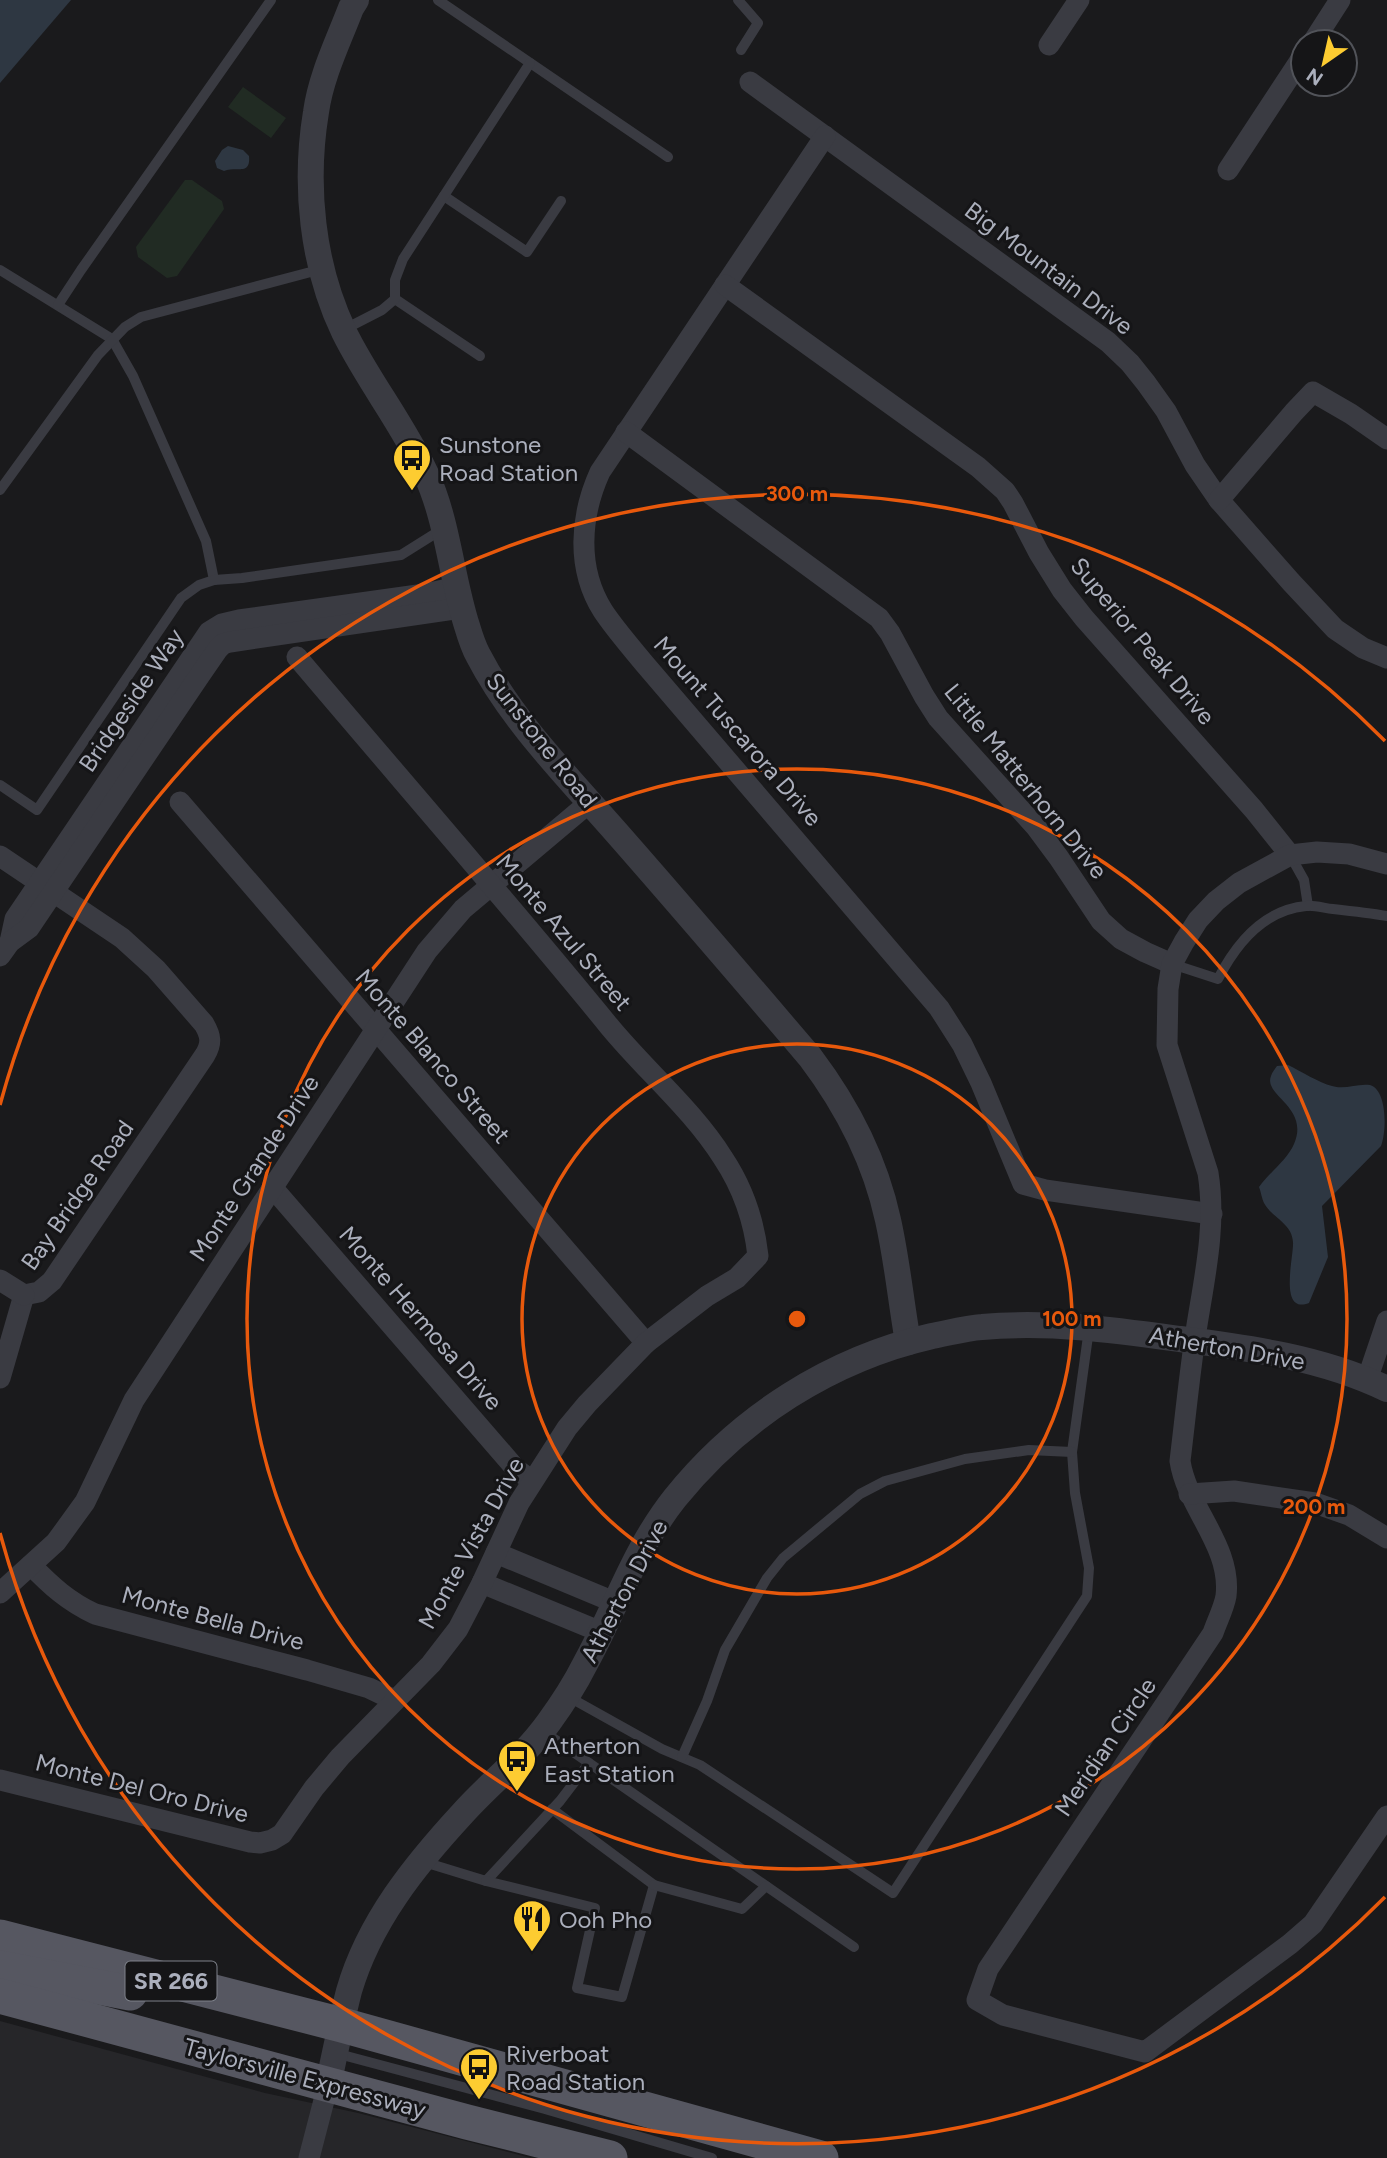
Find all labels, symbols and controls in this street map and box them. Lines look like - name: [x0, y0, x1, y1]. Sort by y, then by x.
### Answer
- north arrow: [1289, 28, 1359, 98]
- text: N: [1302, 63, 1327, 90]
- street label: Big Mountain Drive: [959, 195, 1139, 341]
- place label: Sunstone Road Station: [439, 430, 578, 487]
- bus stop icon: Sunstone Road Station: [391, 437, 433, 492]
- text: 300 m: [766, 481, 828, 506]
- street label: Superior Peak Drive: [1065, 552, 1221, 730]
- street label: Bridgeside Way: [73, 623, 190, 777]
- street label: Mount Tuscarora Drive: [648, 630, 828, 832]
- street label: Sunstone Road: [480, 667, 604, 813]
- street label: Little Matterhorn Drive: [938, 678, 1114, 884]
- street label: Monte Azul Street: [490, 848, 638, 1016]
- street label: Monte Blanco Street: [349, 963, 517, 1149]
- street label: Monte Grande Drive: [183, 1069, 325, 1267]
- street label: Bay Bridge Road: [15, 1115, 139, 1275]
- street label: Monte Hermosa Drive: [333, 1220, 509, 1416]
- text: 100 m: [1042, 1306, 1102, 1331]
- centre of rings: [785, 1307, 809, 1331]
- street label: Atherton Drive: [1147, 1320, 1307, 1376]
- street label: Monte Vista Drive: [412, 1452, 530, 1634]
- text: 200 m: [1283, 1494, 1345, 1519]
- street label: Atherton Drive: [574, 1515, 674, 1667]
- street label: Monte Bella Drive: [119, 1580, 307, 1656]
- street label: Meridian Circle: [1048, 1672, 1162, 1822]
- place label: Atherton East Station: [544, 1731, 675, 1788]
- bus stop icon: Atherton East Station: [496, 1738, 538, 1793]
- street label: Monte Del Oro Drive: [32, 1747, 252, 1829]
- restaurant icon: Ooh Pho: [511, 1898, 553, 1953]
- place label: Ooh Pho: [559, 1905, 652, 1934]
- road number: SR 266: [125, 1962, 216, 2000]
- street label: Taylorsville Expressway: [181, 2032, 429, 2124]
- place label: Riverboat Road Station: [506, 2039, 645, 2096]
- bus stop icon: Riverboat Road Station: [458, 2046, 500, 2101]

